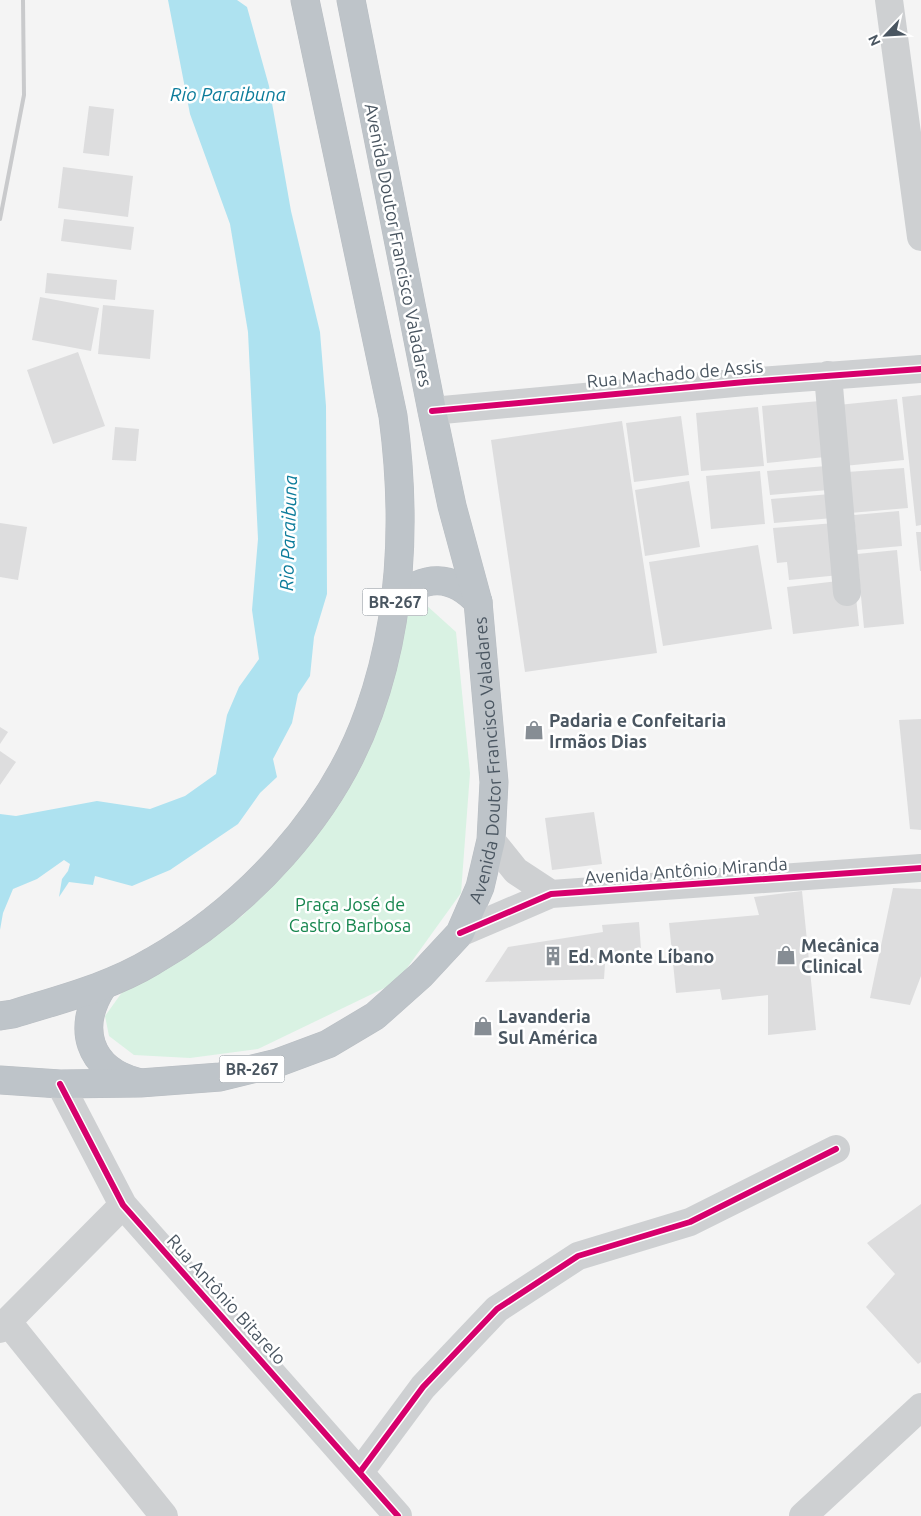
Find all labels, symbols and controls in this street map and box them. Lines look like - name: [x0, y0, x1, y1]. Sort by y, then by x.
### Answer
- north arrow: [861, 10, 911, 60]
- text: N: [865, 32, 884, 49]
- water label: Rio Paraibuna: [170, 83, 286, 105]
- street label: Avenida Doutor Francisco Valadares: [362, 102, 436, 389]
- street label: Rua Machado de Assis: [586, 355, 764, 391]
- water label: Rio Paraibuna: [275, 475, 301, 591]
- road number: BR-267: [362, 588, 428, 616]
- street label: Avenida Doutor Francisco Valadares: [464, 616, 504, 906]
- place label: Padaria e Confeitaria Irmãos Dias: [549, 710, 726, 751]
- shop icon: Padaria e Confeitaria Irmãos Dias: [523, 719, 545, 741]
- street label: Avenida Antônio Miranda: [584, 853, 788, 887]
- park label: Praça José de Castro Barbosa: [289, 894, 411, 935]
- place label: Mecânica Clinical: [801, 935, 879, 976]
- shop icon: Mecânica Clinical: [775, 944, 797, 966]
- building icon: Ed. Monte Líbano: [542, 945, 564, 967]
- place label: Ed. Monte Líbano: [568, 946, 714, 966]
- place label: Lavanderia Sul América: [498, 1006, 598, 1047]
- shop icon: Lavanderia Sul América: [472, 1015, 494, 1037]
- road number: BR-267: [220, 1056, 284, 1082]
- street label: Rua Antônio Bitarelo: [163, 1230, 291, 1368]

